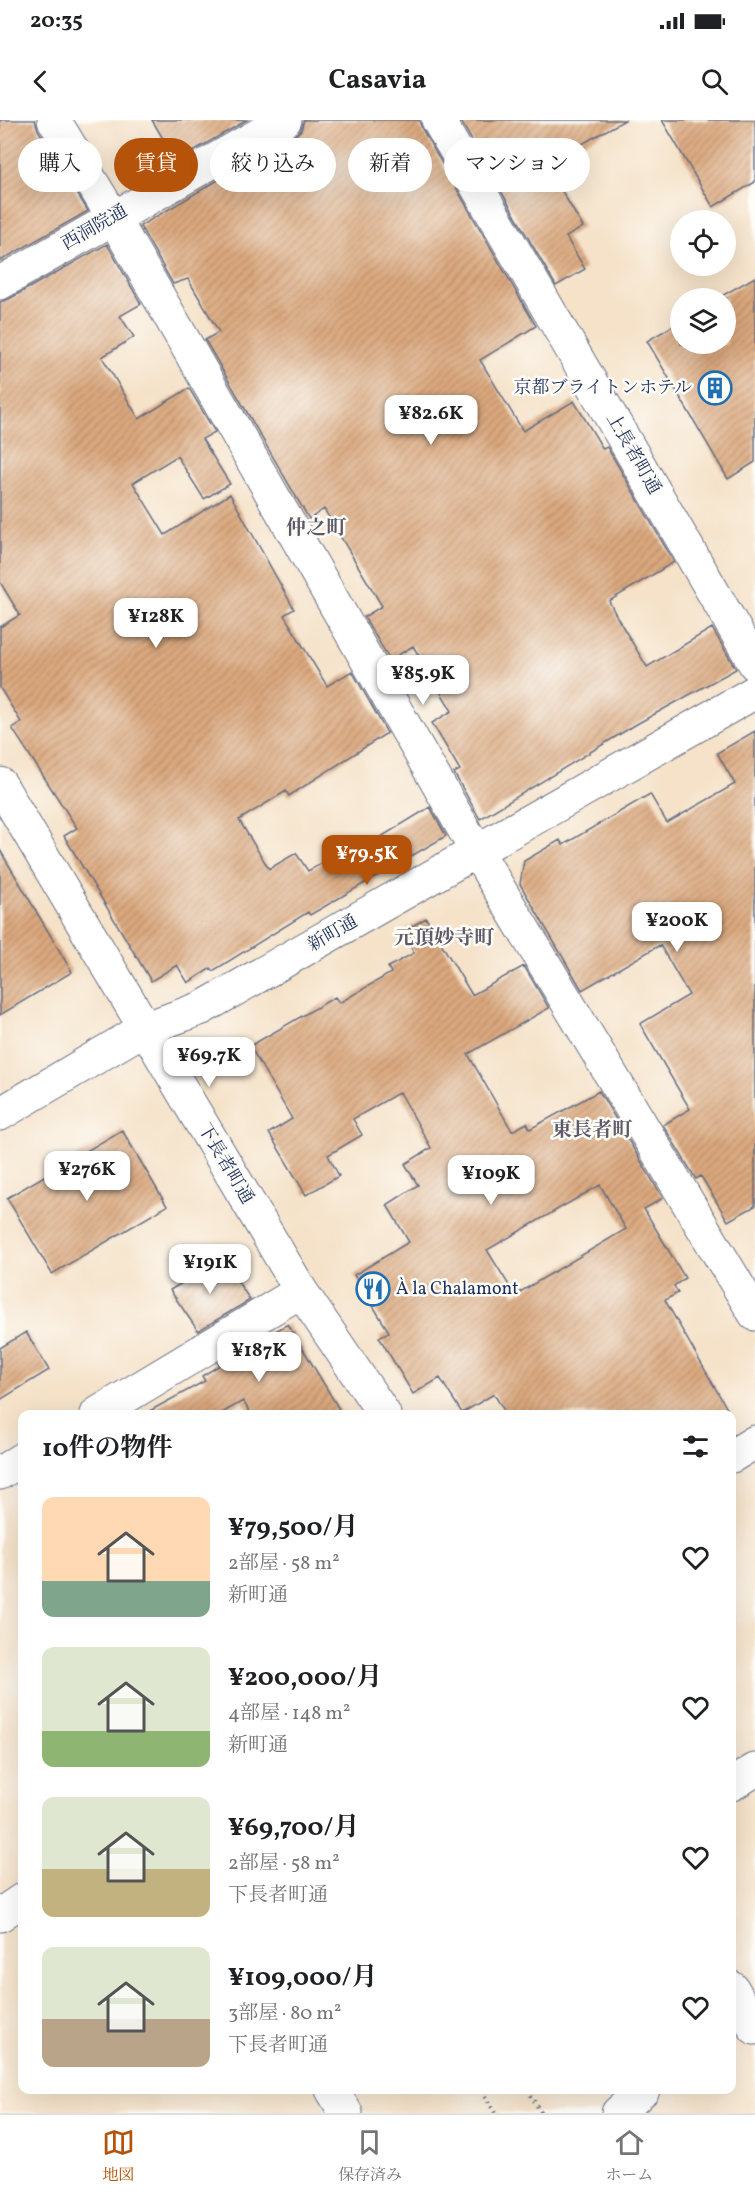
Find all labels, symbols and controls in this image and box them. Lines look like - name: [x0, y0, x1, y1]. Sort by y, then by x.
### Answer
- text: 20:35: [30, 6, 83, 37]
- text: Casavia: [329, 62, 426, 100]
- icon: back: [24, 65, 57, 98]
- icon: search: [698, 65, 731, 98]
- chip: 購入: [18, 138, 102, 192]
- chip: 賃貸: [114, 138, 198, 192]
- chip: 絞り込み: [210, 138, 336, 192]
- chip: 新着: [348, 138, 432, 192]
- chip: マンション: [444, 138, 590, 192]
- street label: 西洞院通: [58, 199, 132, 257]
- map controls: [670, 210, 736, 354]
- button: locate: [670, 210, 736, 276]
- button: layers: [670, 288, 736, 354]
- building icon: 京都ブライトンホテル: [697, 370, 733, 406]
- place label: 京都ブライトンホテル: [513, 376, 692, 401]
- pin: ¥82.6K: [382, 395, 480, 446]
- text: ¥82.6K: [399, 400, 463, 428]
- street label: 上長者町通: [600, 409, 666, 499]
- district label: 仲之町: [286, 515, 347, 543]
- pin: ¥128K: [114, 598, 198, 649]
- text: ¥128K: [128, 603, 184, 631]
- pin: ¥85.9K: [374, 655, 472, 706]
- text: ¥85.9K: [391, 660, 455, 688]
- pin: ¥79.5K: [318, 835, 416, 886]
- text: ¥79.5K: [336, 840, 398, 868]
- pin: ¥200K: [635, 902, 719, 953]
- text: ¥200K: [646, 907, 708, 935]
- street label: 新町通: [303, 910, 363, 958]
- district label: 元頂妙寺町: [394, 925, 495, 953]
- pin: ¥69.7K: [160, 1037, 258, 1088]
- text: ¥69.7K: [177, 1042, 241, 1070]
- district label: 東長者町: [552, 1117, 633, 1145]
- street label: 下長者町通: [191, 1119, 259, 1209]
- pin: ¥276K: [45, 1151, 129, 1202]
- pin: ¥109K: [449, 1155, 533, 1206]
- text: ¥276K: [58, 1156, 116, 1184]
- text: ¥109K: [462, 1160, 520, 1188]
- pin: ¥191K: [168, 1244, 252, 1295]
- text: ¥191K: [183, 1249, 237, 1277]
- restaurant icon: À la Chalamont: [355, 1271, 391, 1307]
- place label: À la Chalamont: [396, 1277, 519, 1302]
- pin: ¥187K: [217, 1332, 301, 1383]
- text: ¥187K: [231, 1337, 287, 1365]
- icon: filters: [679, 1430, 712, 1463]
- text: 10件の物件: [42, 1431, 172, 1467]
- text: ¥79,500/月: [228, 1510, 358, 1546]
- icon: home: [90, 1521, 162, 1593]
- icon: heart: [679, 1541, 712, 1574]
- text: 2部屋 · 58 m²: [228, 1550, 340, 1578]
- text: 新町通: [228, 1582, 288, 1610]
- text: ¥200,000/月: [228, 1660, 382, 1696]
- icon: home: [90, 1671, 162, 1743]
- icon: heart: [679, 1691, 712, 1724]
- text: 4部屋 · 148 m²: [228, 1700, 350, 1728]
- text: 新町通: [228, 1732, 288, 1760]
- text: ¥69,700/月: [228, 1810, 360, 1846]
- icon: home: [90, 1821, 162, 1893]
- icon: heart: [679, 1841, 712, 1874]
- text: 2部屋 · 58 m²: [228, 1850, 340, 1878]
- text: 下長者町通: [228, 1882, 328, 1910]
- text: ¥109,000/月: [228, 1960, 377, 1996]
- icon: home: [90, 1971, 162, 2043]
- icon: heart: [679, 1991, 712, 2024]
- text: 3部屋 · 80 m²: [228, 2000, 341, 2028]
- text: 下長者町通: [228, 2032, 328, 2060]
- tab: 地図: [102, 2126, 135, 2187]
- tab: 保存済み: [338, 2126, 402, 2187]
- tab: ホーム: [605, 2126, 653, 2187]

